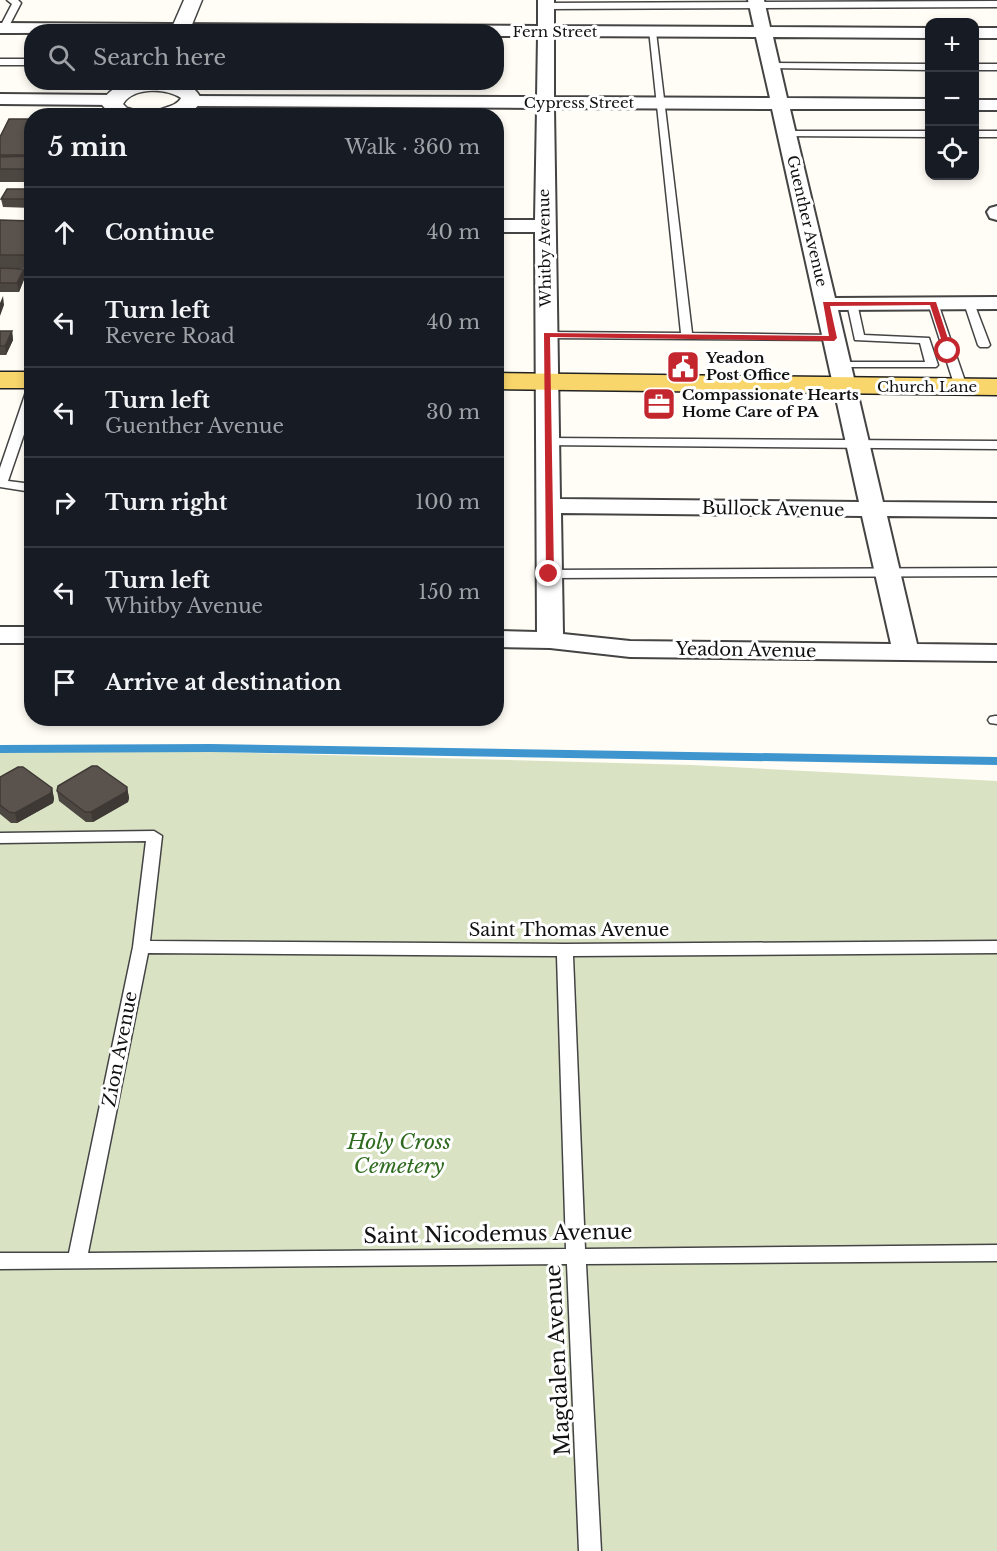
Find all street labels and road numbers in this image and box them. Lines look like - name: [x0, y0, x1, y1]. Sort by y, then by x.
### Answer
- street label: Fern Street: [513, 22, 598, 41]
- street label: Cypress Street: [524, 93, 635, 112]
- street label: Guenther Avenue: [783, 153, 832, 288]
- street label: Whitby Avenue: [534, 189, 555, 308]
- street label: Church Lane: [877, 377, 977, 396]
- street label: Bullock Avenue: [701, 497, 845, 521]
- street label: Yeadon Avenue: [674, 638, 817, 662]
- street label: Saint Thomas Avenue: [469, 919, 669, 941]
- street label: Zion Avenue: [98, 989, 142, 1109]
- street label: Saint Nicodemus Avenue: [363, 1219, 633, 1249]
- street label: Magdalen Avenue: [540, 1264, 576, 1456]

